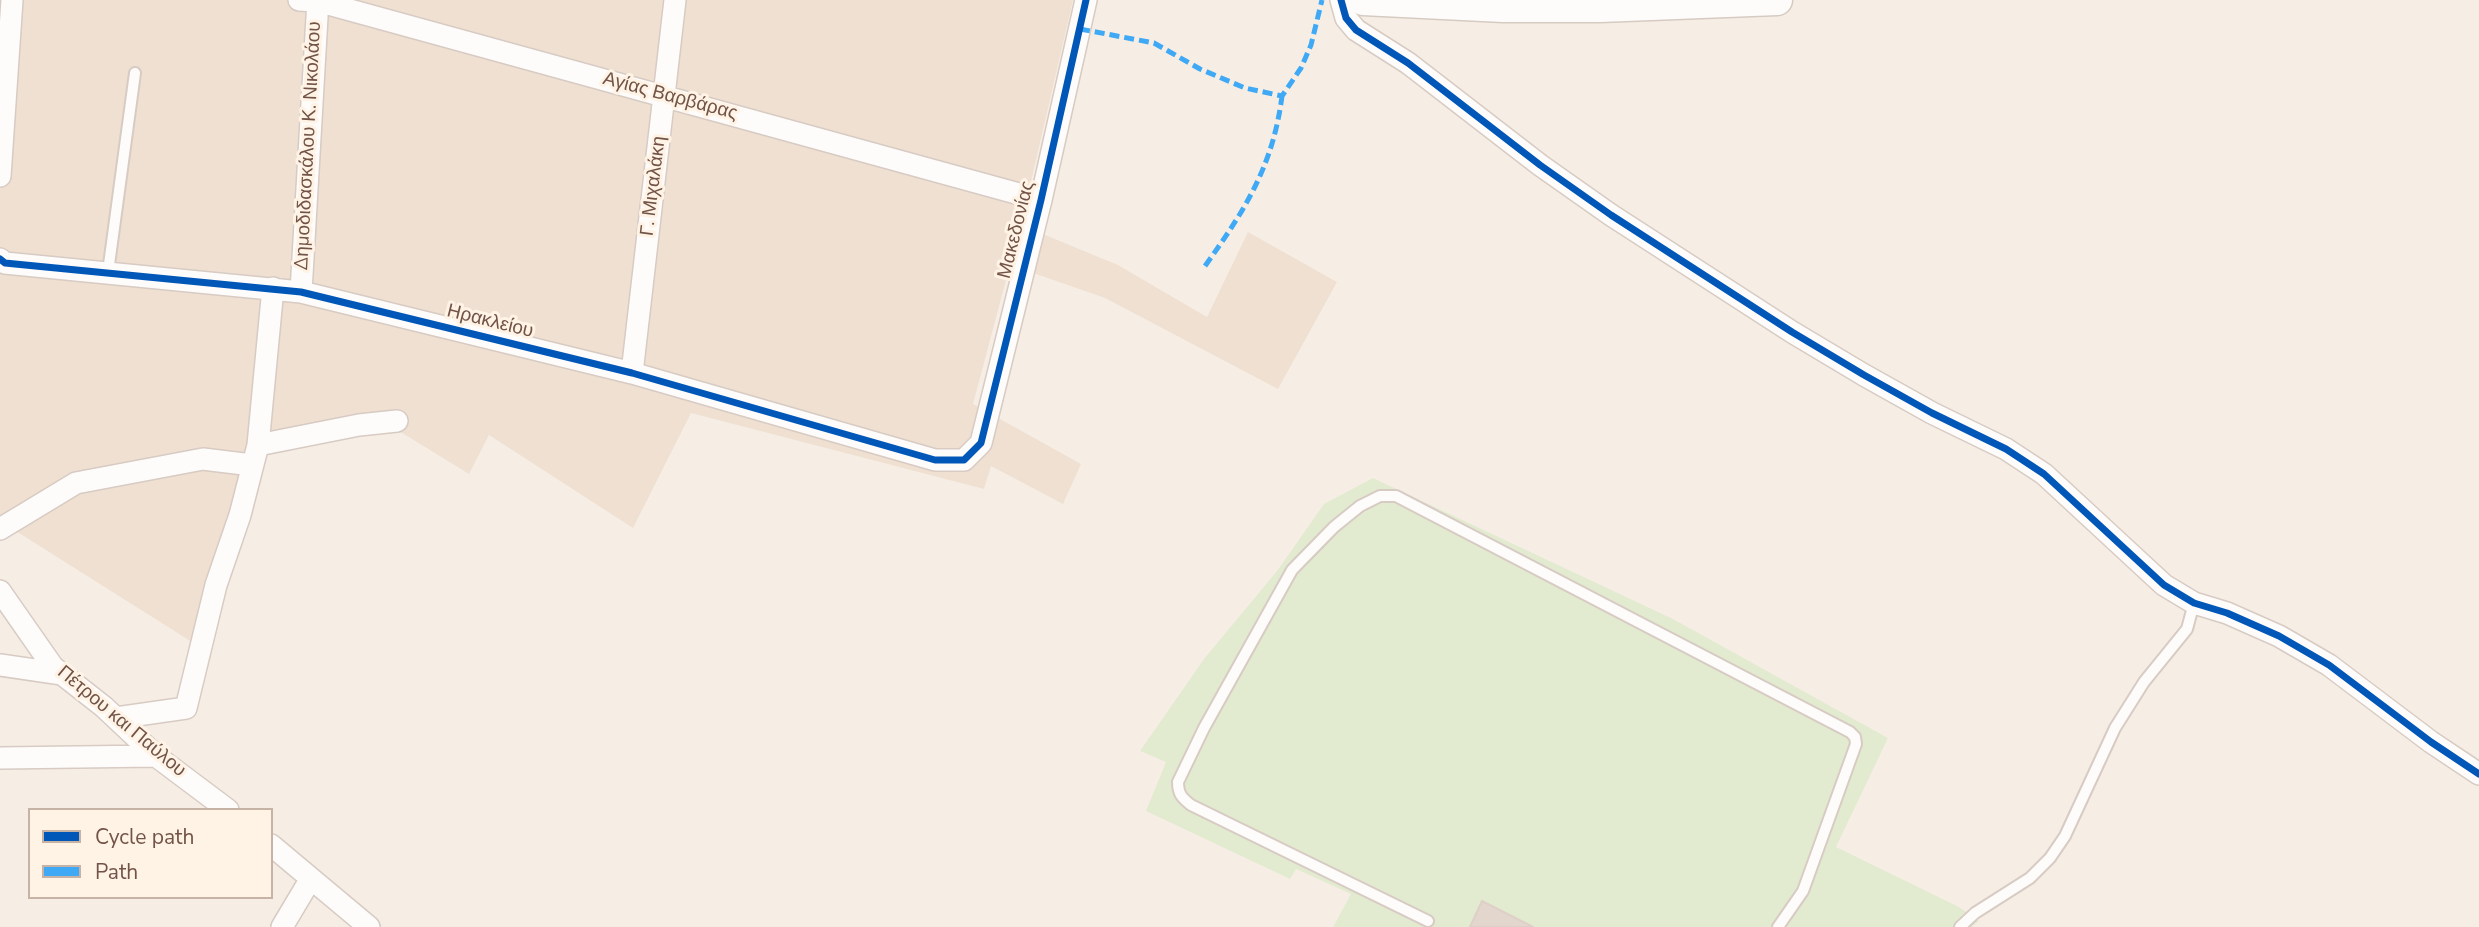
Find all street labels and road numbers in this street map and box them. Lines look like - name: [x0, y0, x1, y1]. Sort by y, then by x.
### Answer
- street label: Δημοδιδασκάλου Κ. Νικολάου: [291, 21, 327, 271]
- street label: Αγίας Βαρβάρας: [600, 68, 740, 126]
- street label: Γ. Μιχαλάκη: [637, 135, 671, 237]
- street label: Μακεδονίας: [994, 179, 1040, 281]
- street label: Ηρακλείου: [444, 300, 536, 344]
- street label: Πέτρου και Παύλου: [52, 662, 190, 782]

